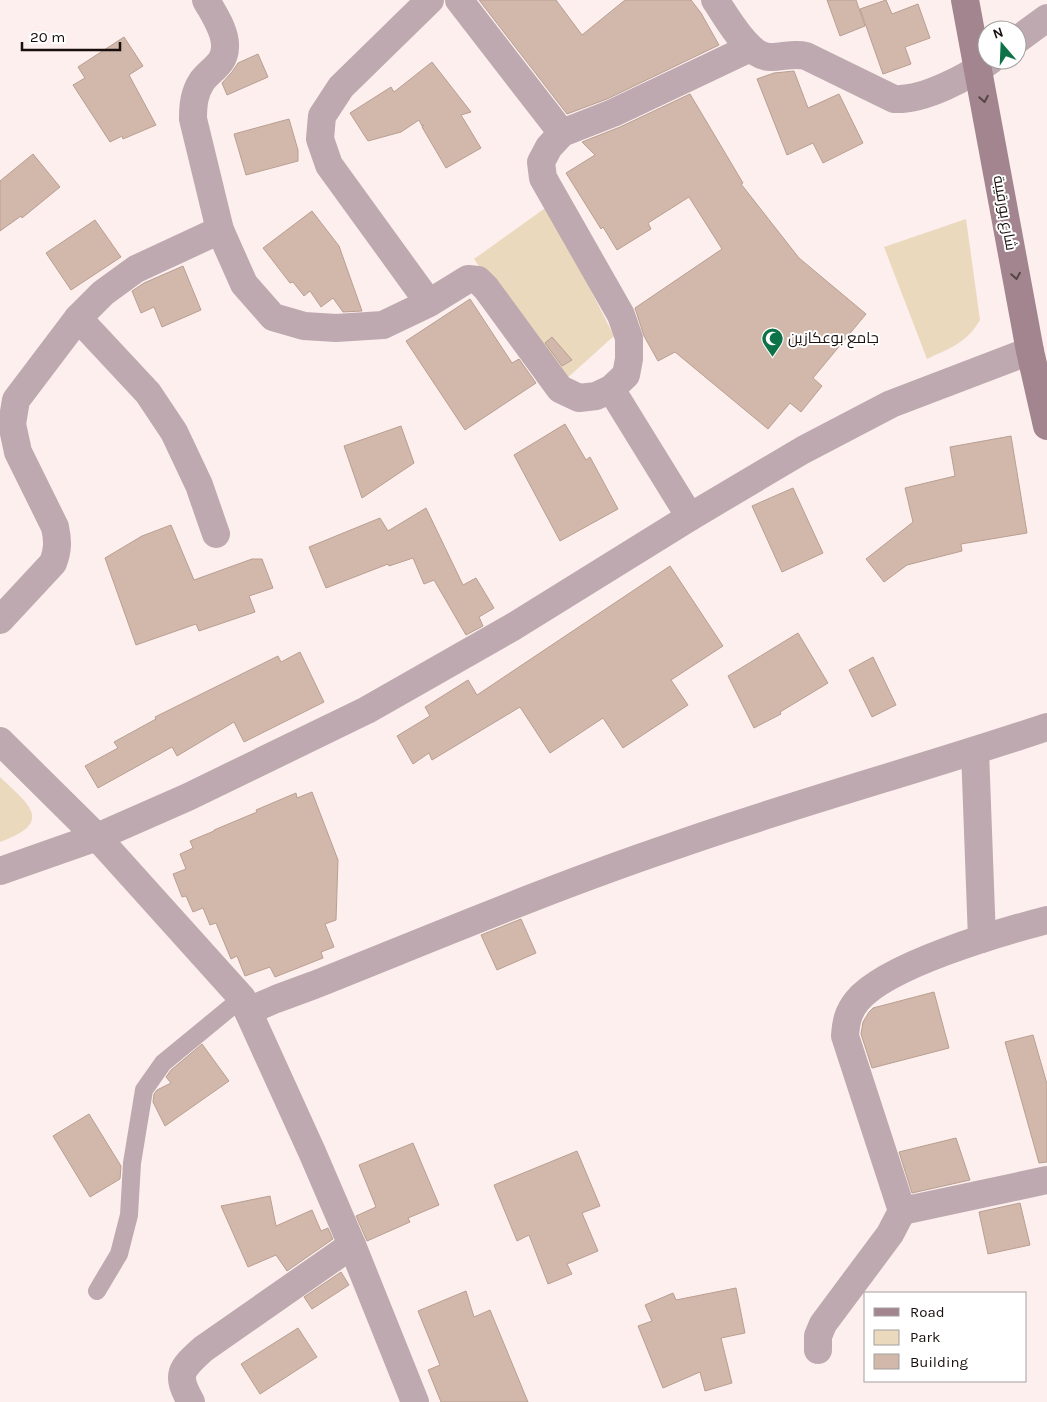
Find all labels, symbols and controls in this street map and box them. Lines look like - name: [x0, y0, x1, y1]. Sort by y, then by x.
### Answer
- scale bar: [22, 20, 120, 52]
- north arrow: [977, 20, 1027, 70]
- text: N: [990, 24, 1005, 43]
- text: 20 m: [30, 28, 65, 46]
- one-way arrow: [978, 95, 989, 104]
- street label: شارع بورقيبة: [988, 174, 1020, 252]
- one-way arrow: [1011, 272, 1021, 281]
- mosque icon: جامع بوعكازين: [760, 326, 784, 357]
- place label: جامع بوعكازين: [788, 329, 879, 349]
- legend: [864, 1292, 1027, 1382]
- text: Road: [910, 1303, 945, 1321]
- text: Park: [910, 1328, 940, 1346]
- text: Building: [910, 1353, 968, 1371]

